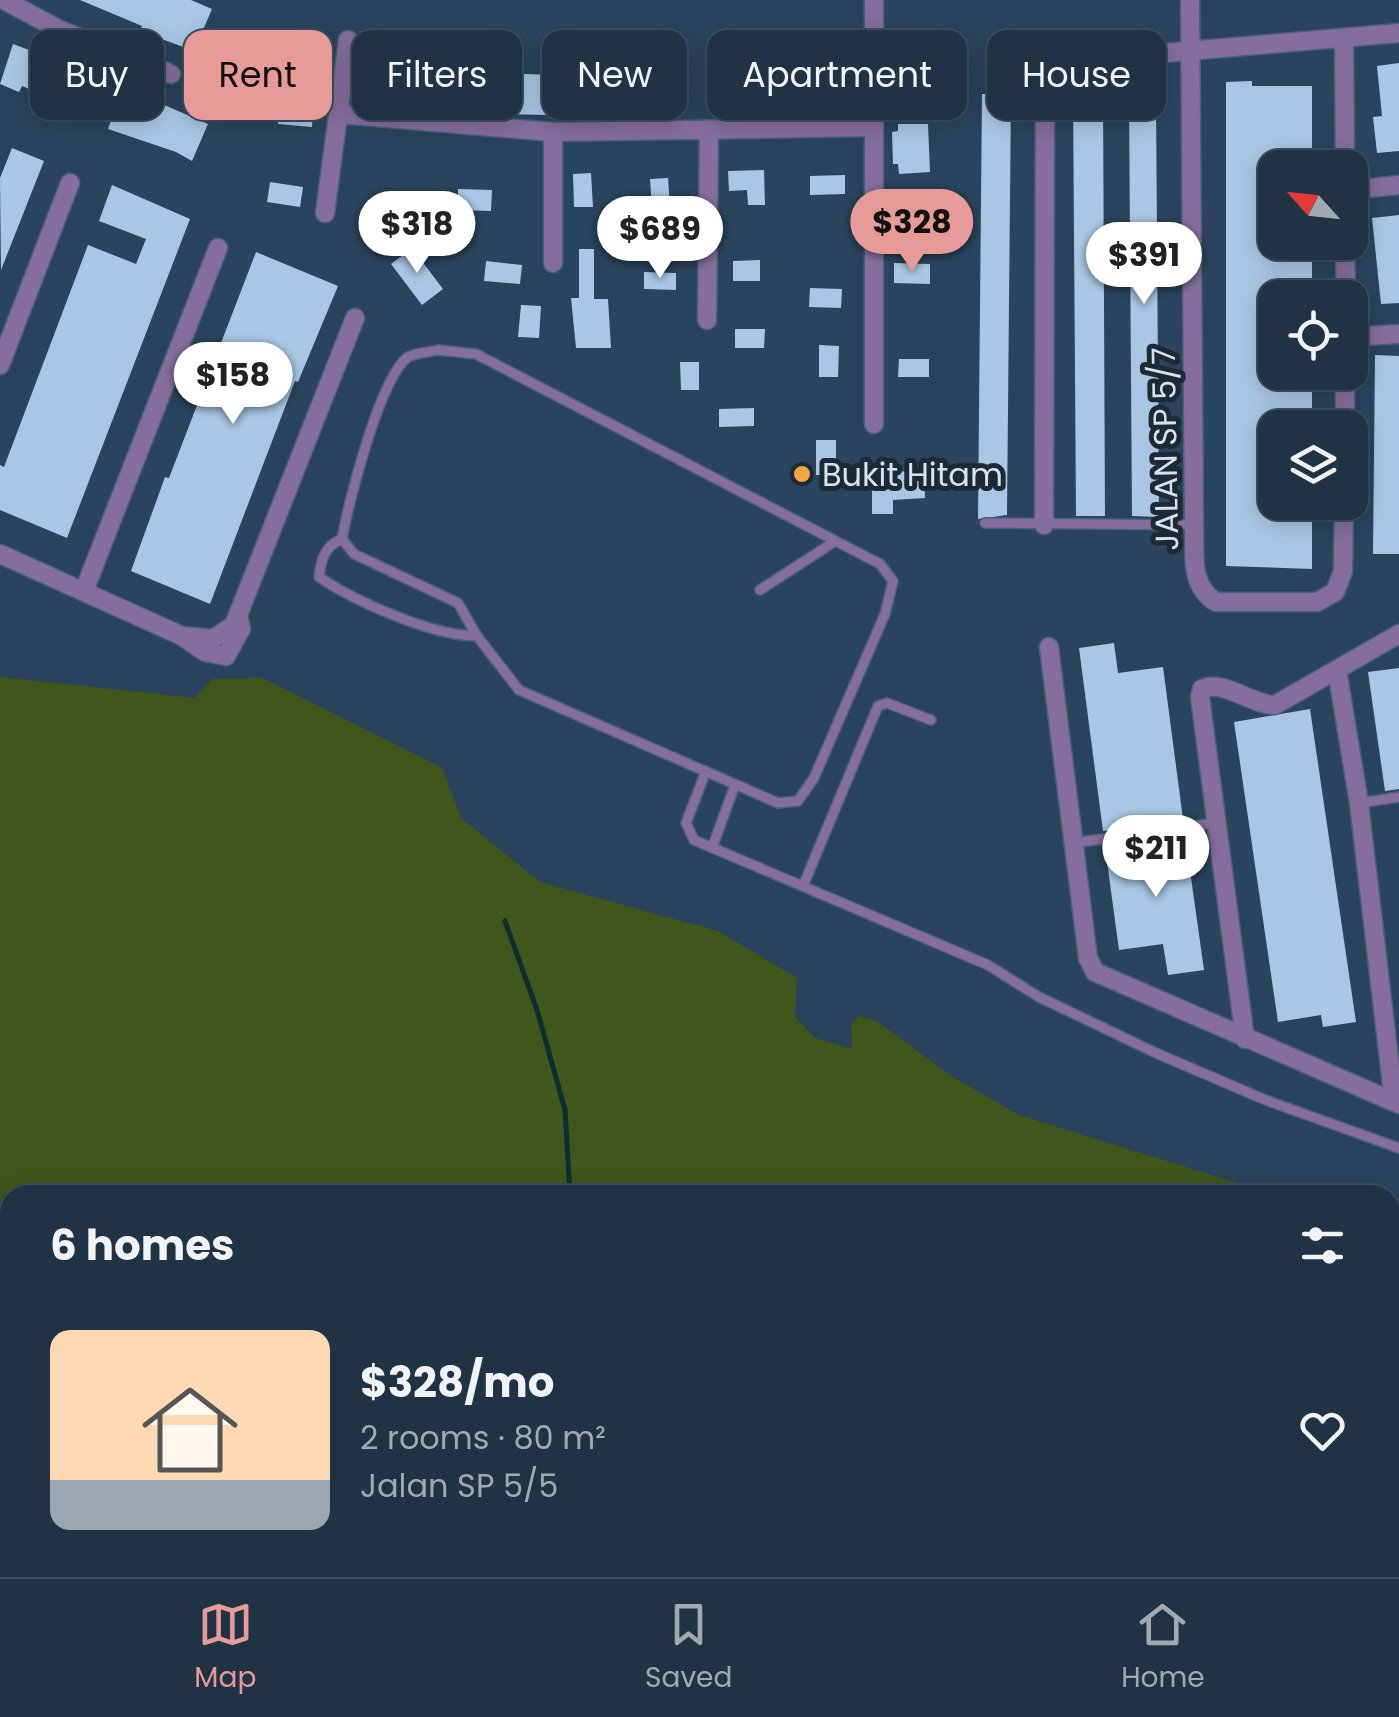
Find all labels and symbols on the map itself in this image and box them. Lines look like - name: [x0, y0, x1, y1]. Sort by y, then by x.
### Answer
- north arrow: [1258, 150, 1368, 260]
- pin: $328: [853, 189, 971, 274]
- pin: $318: [358, 191, 476, 276]
- pin: $689: [601, 196, 719, 281]
- pin: $391: [1085, 222, 1203, 307]
- pin: $158: [174, 342, 292, 427]
- street label: JALAN SP 5/7: [1141, 347, 1189, 551]
- place label: Bukit Hitam: [822, 452, 1003, 497]
- marker: Bukit Hitam: [791, 463, 813, 485]
- pin: $211: [1097, 815, 1215, 900]

